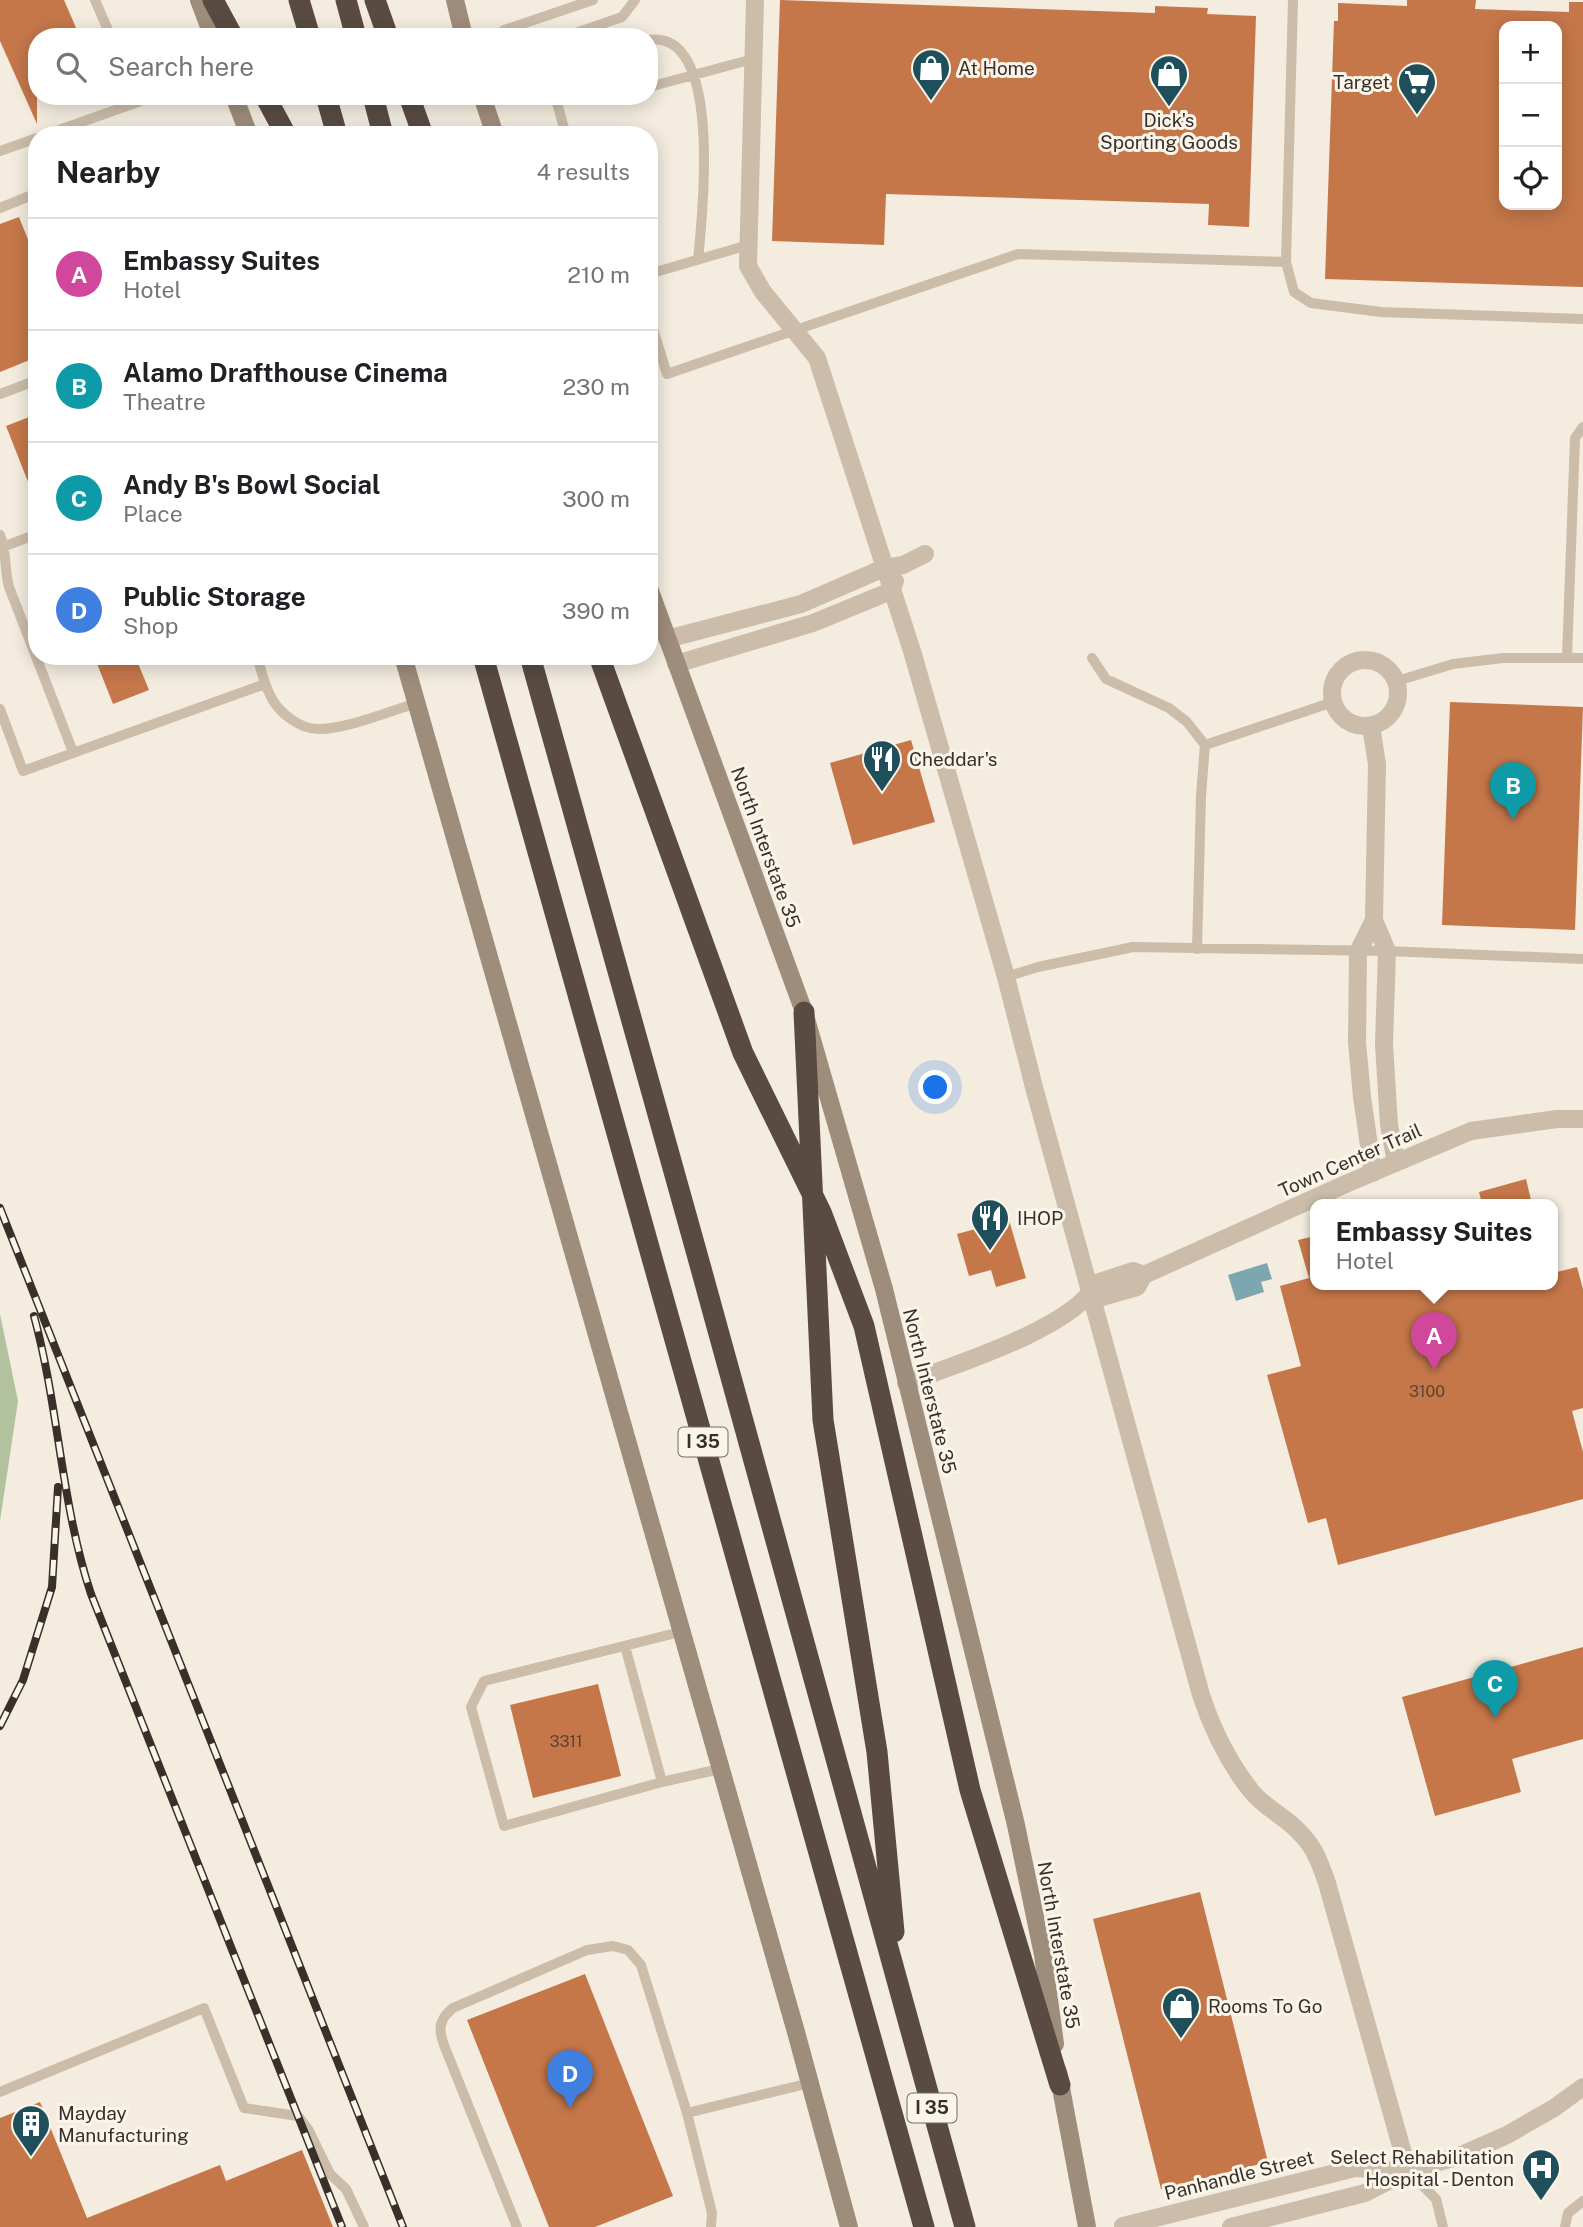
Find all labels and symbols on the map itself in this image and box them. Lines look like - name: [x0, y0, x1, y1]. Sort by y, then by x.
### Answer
- shop icon: At Home: [910, 47, 952, 102]
- shop icon: Dick's Sporting Goods: [1148, 53, 1190, 108]
- place label: At Home: [958, 57, 1035, 79]
- supermarket icon: Target: [1396, 61, 1438, 116]
- place label: Target: [1333, 71, 1390, 93]
- place label: Dick's Sporting Goods: [1100, 109, 1238, 153]
- restaurant icon: Cheddar's: [861, 738, 903, 793]
- place label: Cheddar's: [909, 748, 997, 770]
- pin: B: [1490, 762, 1536, 820]
- street label: North Interstate 35: [727, 764, 805, 930]
- your location: [918, 1070, 952, 1104]
- street label: Town Center Trail: [1275, 1119, 1425, 1201]
- restaurant icon: IHOP: [969, 1197, 1011, 1252]
- place label: IHOP: [1017, 1207, 1063, 1229]
- street label: North Interstate 35: [899, 1306, 961, 1476]
- pin: A: [1411, 1312, 1457, 1370]
- house number: 3100: [1409, 1382, 1445, 1401]
- road number: I 35: [678, 1428, 728, 1456]
- pin: C: [1472, 1660, 1518, 1718]
- house number: 3311: [549, 1732, 583, 1751]
- street label: North Interstate 35: [1033, 1860, 1085, 2030]
- shop icon: Rooms To Go: [1160, 1985, 1202, 2040]
- place label: Rooms To Go: [1208, 1995, 1322, 2017]
- pin: D: [547, 2050, 593, 2108]
- road number: I 35: [908, 2094, 956, 2122]
- place label: Mayday Manufacturing: [58, 2102, 189, 2146]
- building icon: Mayday Manufacturing: [10, 2103, 52, 2158]
- street label: Panhandle Street: [1162, 2146, 1316, 2204]
- place label: Select Rehabilitation Hospital - Denton: [1330, 2146, 1514, 2190]
- hospital icon: Select Rehabilitation Hospital - Denton: [1520, 2147, 1562, 2202]

